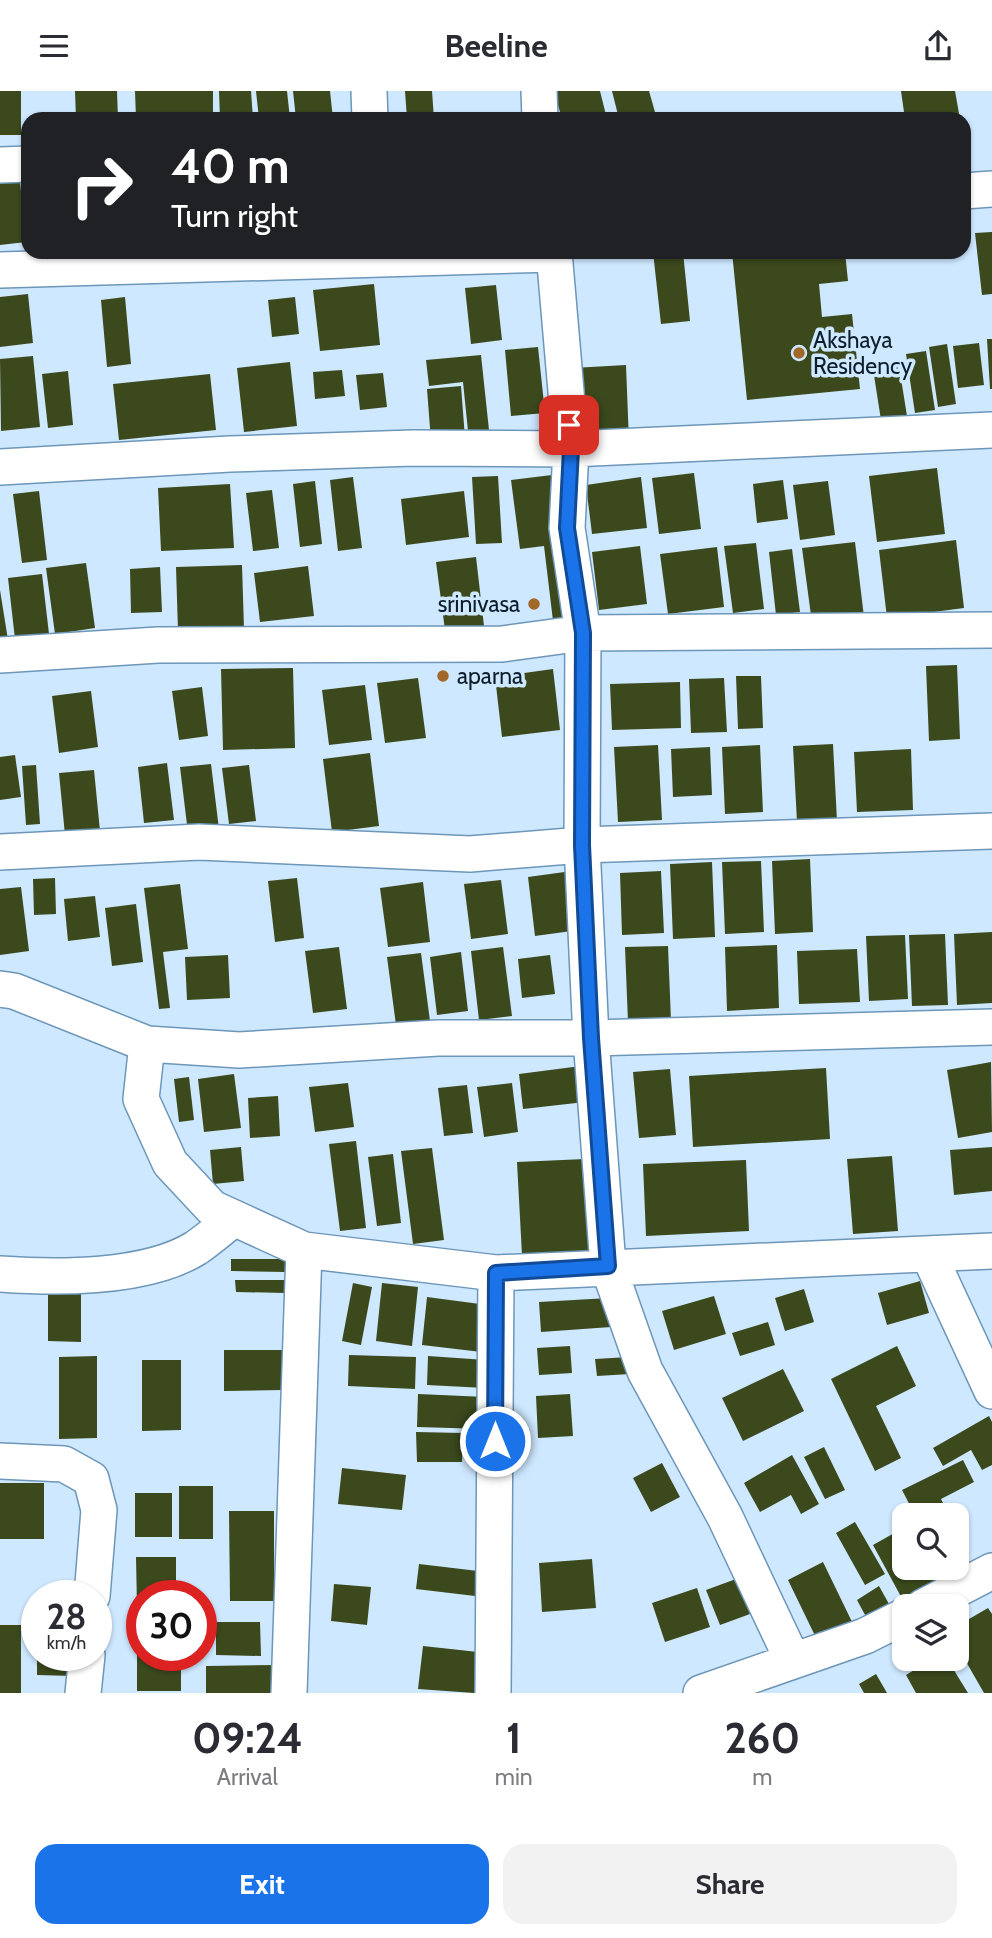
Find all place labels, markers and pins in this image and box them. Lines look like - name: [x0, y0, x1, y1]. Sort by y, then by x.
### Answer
- place label: Akshaya Residency: [813, 326, 912, 380]
- marker: Akshaya Residency: [791, 345, 807, 361]
- pin: [539, 395, 599, 455]
- place label: srinivasa: [438, 590, 520, 618]
- marker: srinivasa: [526, 596, 542, 612]
- place label: aparna: [457, 662, 523, 690]
- marker: aparna: [435, 668, 451, 684]

